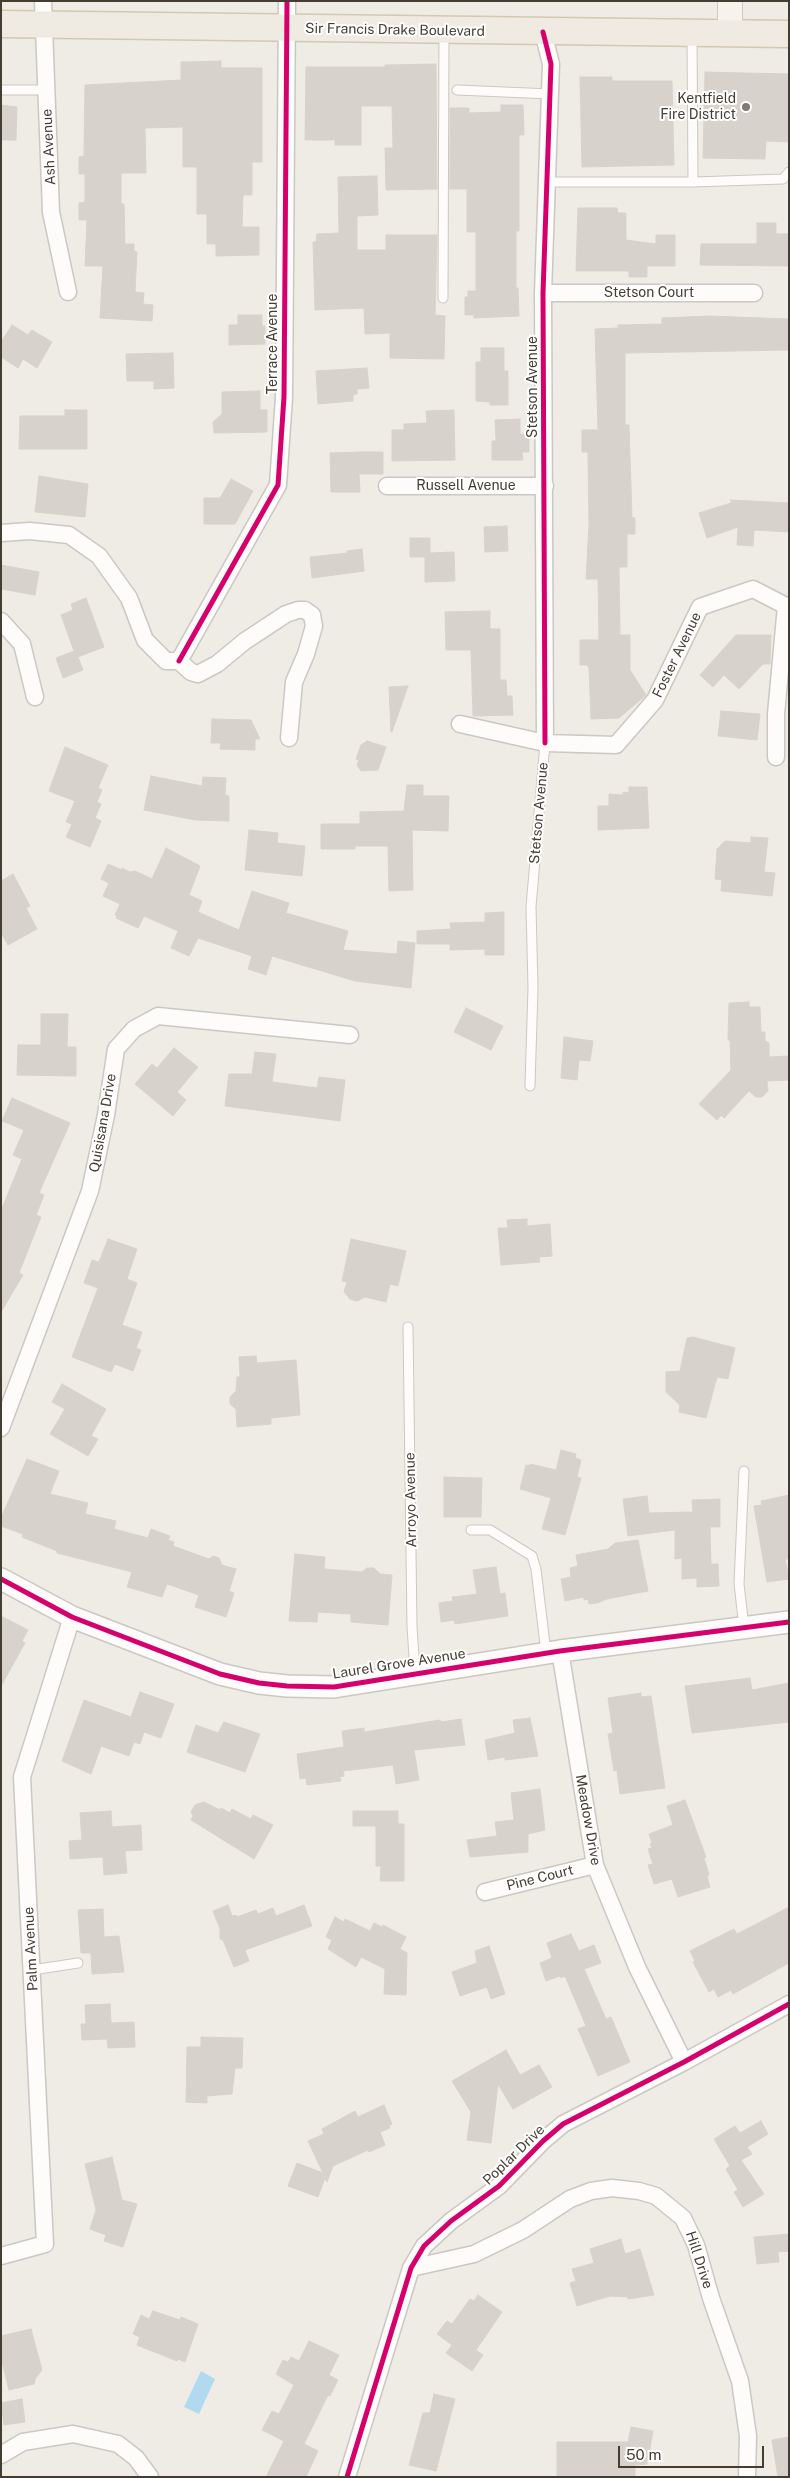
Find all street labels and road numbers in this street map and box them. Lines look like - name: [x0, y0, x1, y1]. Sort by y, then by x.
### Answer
- street label: Sir Francis Drake Boulevard: [305, 20, 485, 40]
- street label: Ash Avenue: [39, 108, 59, 186]
- street label: Stetson Court: [604, 285, 694, 301]
- street label: Terrace Avenue: [265, 294, 281, 394]
- street label: Stetson Avenue: [525, 336, 541, 438]
- street label: Russell Avenue: [416, 478, 516, 494]
- street label: Foster Avenue: [649, 610, 705, 700]
- street label: Stetson Avenue: [526, 761, 552, 865]
- street label: Quisisana Drive: [86, 1072, 120, 1174]
- street label: Arroyo Avenue: [402, 1452, 420, 1548]
- street label: Laurel Grove Avenue: [331, 1645, 467, 1683]
- street label: Meadow Drive: [572, 1773, 604, 1867]
- street label: Pine Court: [505, 1862, 575, 1894]
- street label: Palm Avenue: [20, 1906, 42, 1992]
- street label: Poplar Drive: [480, 2121, 548, 2189]
- street label: Hill Drive: [682, 2229, 716, 2291]

